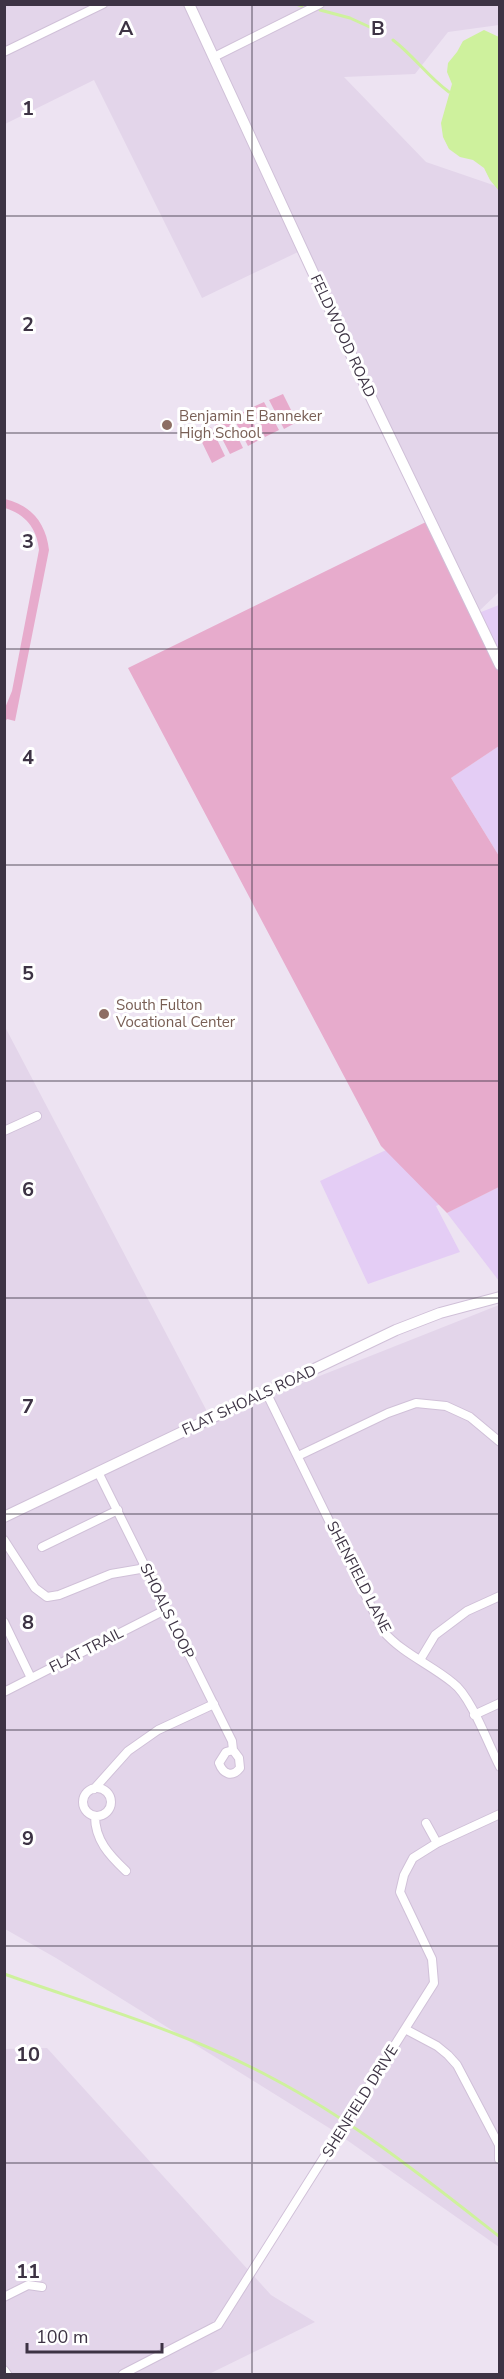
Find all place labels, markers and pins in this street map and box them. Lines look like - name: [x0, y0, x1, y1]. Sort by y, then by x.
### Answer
- place label: Benjamin E Banneker High School: [179, 406, 323, 443]
- marker: Benjamin E Banneker High School: [160, 418, 174, 432]
- place label: South Fulton Vocational Center: [115, 995, 236, 1032]
- marker: South Fulton Vocational Center: [97, 1007, 111, 1021]

